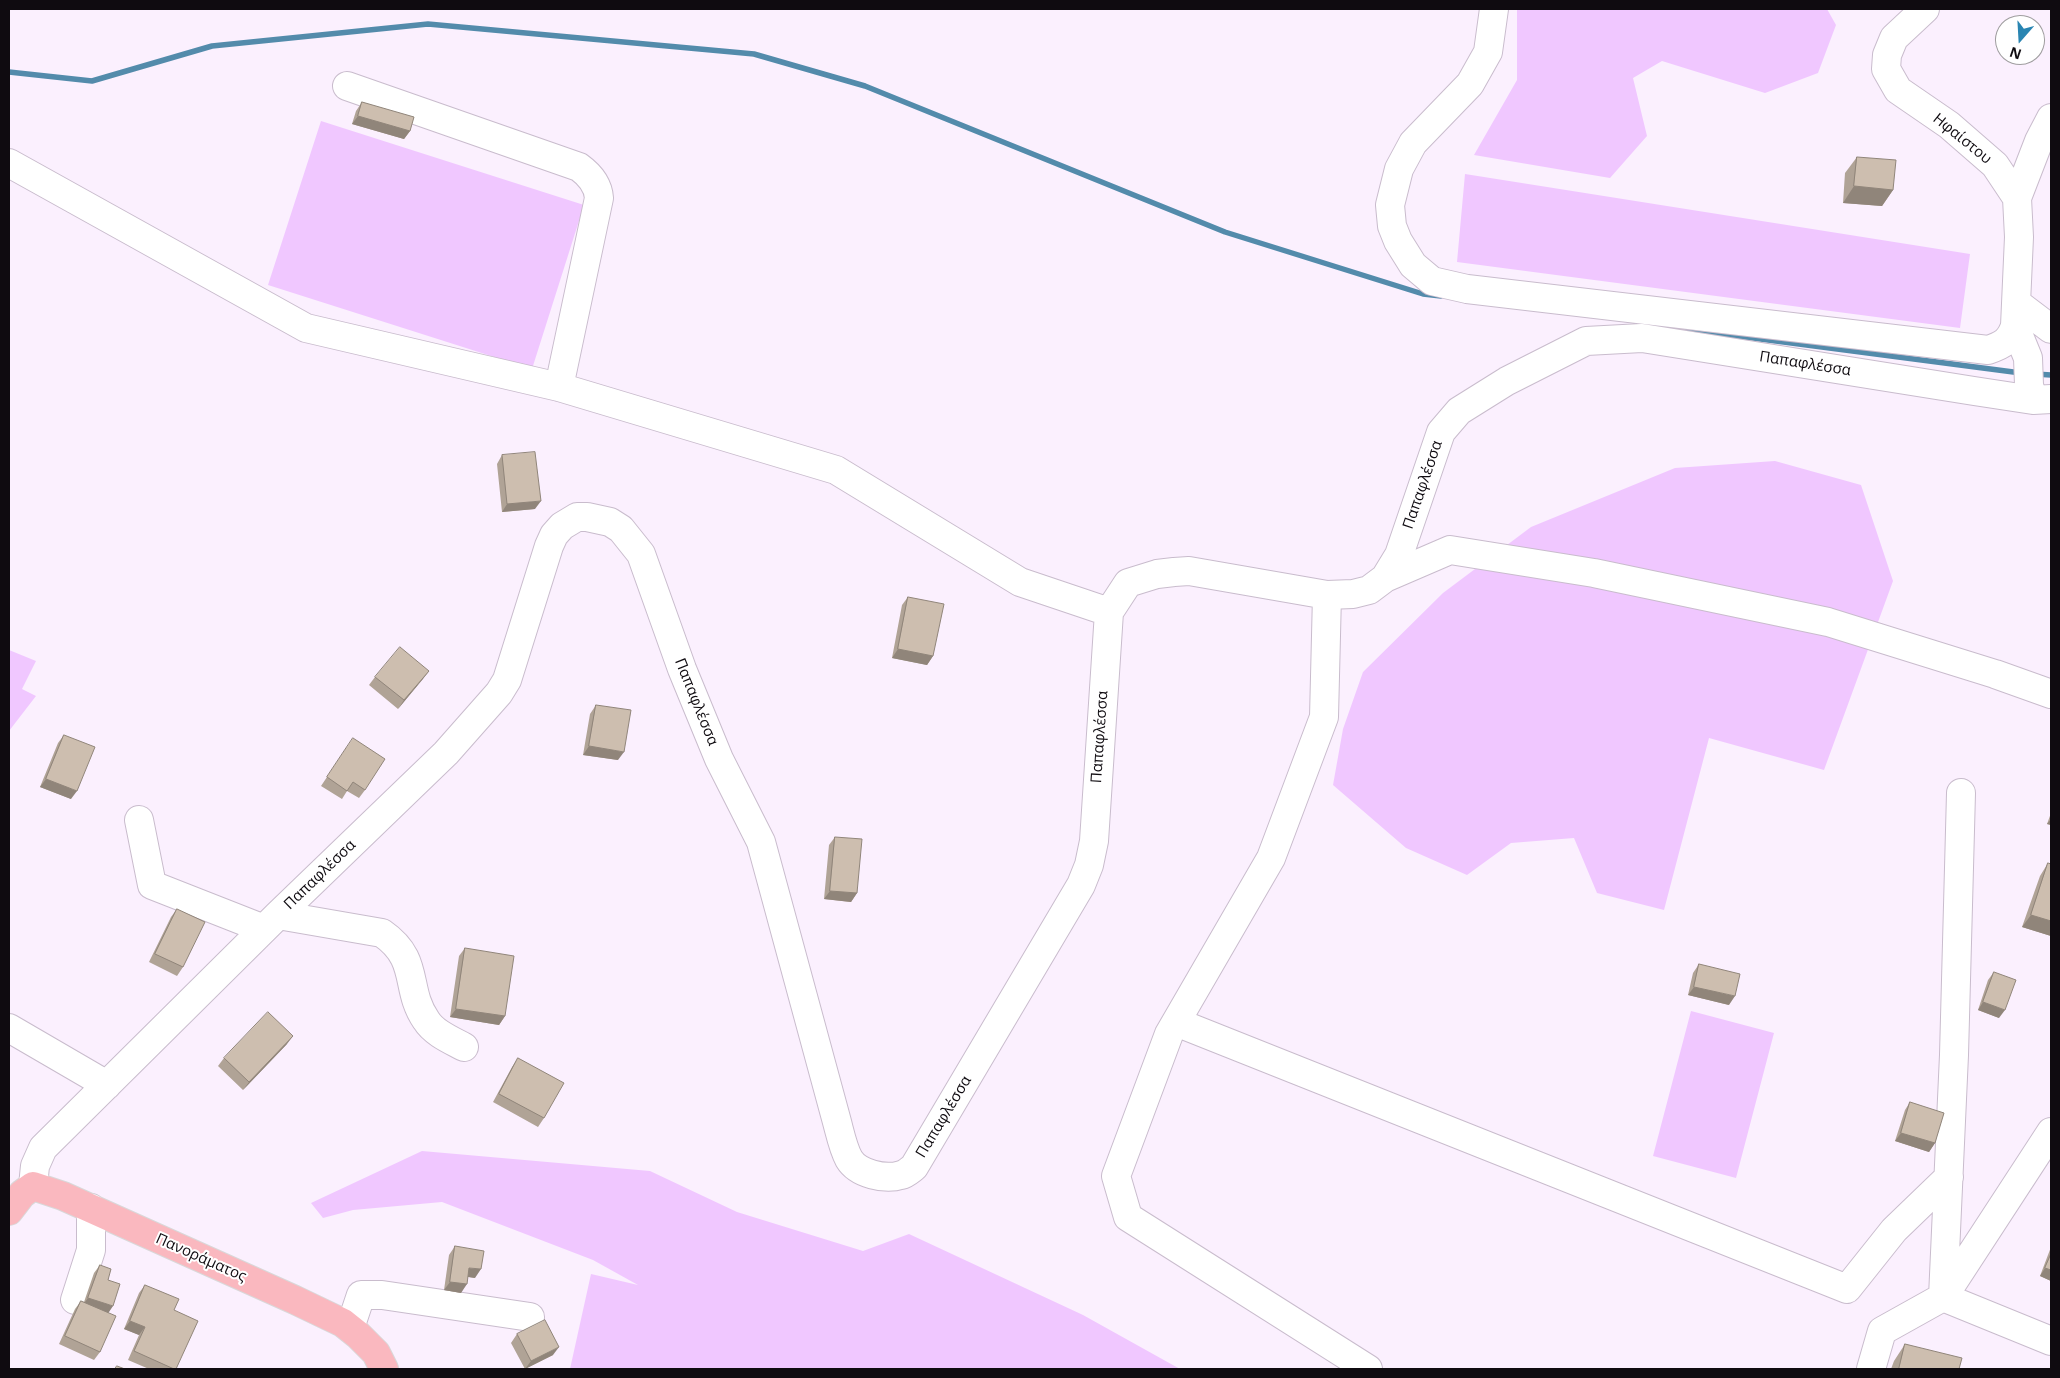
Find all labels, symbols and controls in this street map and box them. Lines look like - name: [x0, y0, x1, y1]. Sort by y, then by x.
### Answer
- north arrow: [1995, 15, 2045, 65]
- text: N: [2007, 43, 2024, 65]
- street label: Ηφαίστου: [1929, 110, 1995, 168]
- street label: Παπαφλέσσα: [1758, 348, 1852, 380]
- street label: Παπαφλέσσα: [1399, 438, 1447, 532]
- street label: Παπαφλέσσα: [670, 656, 722, 748]
- street label: Παπαφλέσσα: [1088, 690, 1112, 784]
- street label: Παπαφλέσσα: [280, 836, 360, 914]
- street label: Παπαφλέσσα: [912, 1073, 976, 1161]
- street label: Πανοράματος: [153, 1230, 249, 1286]

